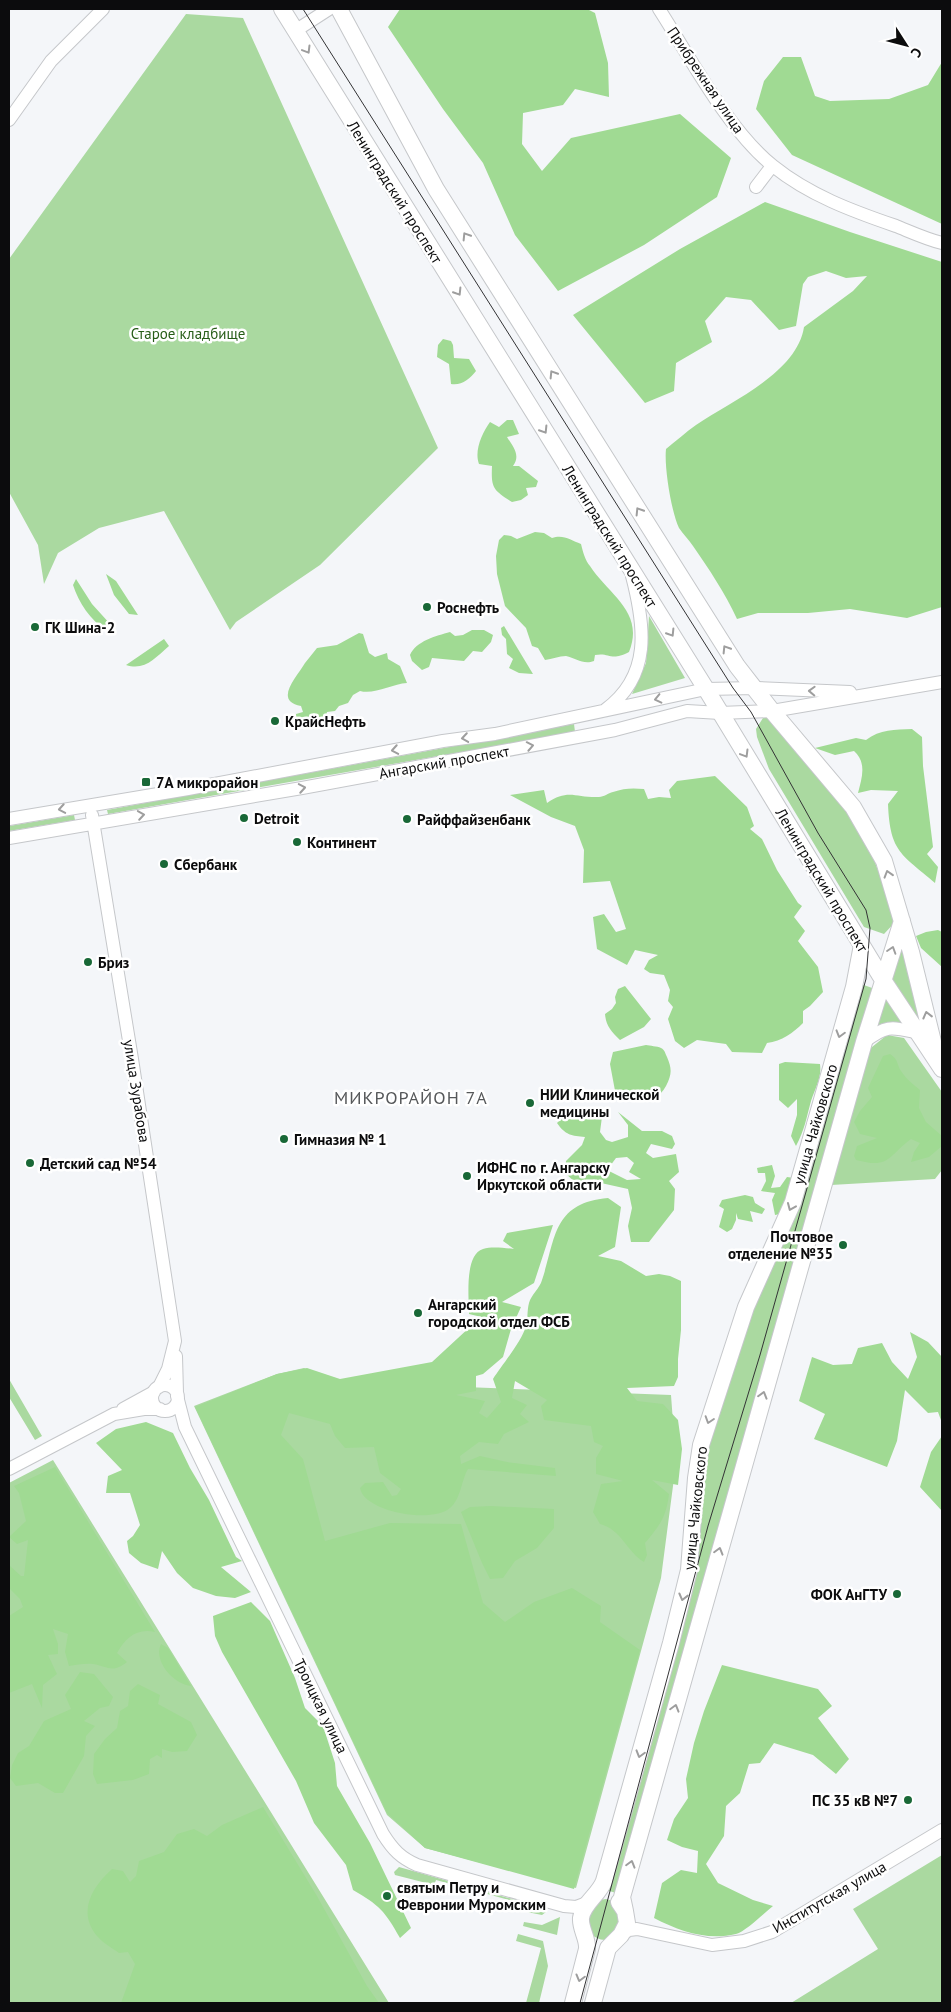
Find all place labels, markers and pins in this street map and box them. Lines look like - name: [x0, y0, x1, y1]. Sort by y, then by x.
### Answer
- place label: Роснефть: [437, 598, 500, 617]
- marker: Роснефть: [421, 601, 433, 613]
- place label: ГК Шина-2: [45, 618, 115, 637]
- marker: ГК Шина-2: [29, 621, 41, 633]
- place label: КрайсНефть: [285, 712, 366, 731]
- marker: КрайсНефть: [269, 715, 281, 727]
- place label: 7А микрорайон: [156, 773, 258, 792]
- marker: 7А микрорайон: [140, 776, 152, 788]
- place label: Detroit: [254, 809, 300, 828]
- place label: Райффайзенбанк: [417, 810, 531, 829]
- marker: Detroit: [238, 812, 250, 824]
- marker: Райффайзенбанк: [401, 813, 413, 825]
- place label: Континент: [307, 833, 377, 852]
- marker: Континент: [291, 836, 303, 848]
- place label: Сбербанк: [174, 855, 238, 874]
- marker: Сбербанк: [158, 858, 170, 870]
- place label: Бриз: [98, 953, 129, 972]
- marker: Бриз: [82, 956, 94, 968]
- place label: НИИ Клинической медицины: [540, 1085, 659, 1121]
- marker: НИИ Клинической медицины: [524, 1097, 536, 1109]
- place label: Гимназия № 1: [294, 1130, 386, 1149]
- marker: Гимназия № 1: [278, 1133, 290, 1145]
- place label: Детский сад №54: [40, 1154, 157, 1173]
- marker: Детский сад №54: [24, 1157, 36, 1169]
- place label: ИФНС по г. Ангарску Иркутской области: [477, 1158, 611, 1194]
- marker: ИФНС по г. Ангарску Иркутской области: [461, 1170, 473, 1182]
- place label: Почтовое отделение №35: [728, 1227, 833, 1263]
- marker: Почтовое отделение №35: [837, 1239, 849, 1251]
- place label: Ангарский городской отдел ФСБ: [428, 1295, 570, 1331]
- marker: Ангарский городской отдел ФСБ: [412, 1307, 424, 1319]
- place label: ФОК АнГТУ: [811, 1585, 887, 1604]
- marker: ФОК АнГТУ: [891, 1588, 903, 1600]
- place label: ПС 35 кВ №7: [812, 1791, 898, 1810]
- marker: ПС 35 кВ №7: [902, 1794, 914, 1806]
- place label: святым Петру и Февронии Муромским: [397, 1878, 546, 1914]
- marker: святым Петру и Февронии Муромским: [381, 1890, 393, 1902]

